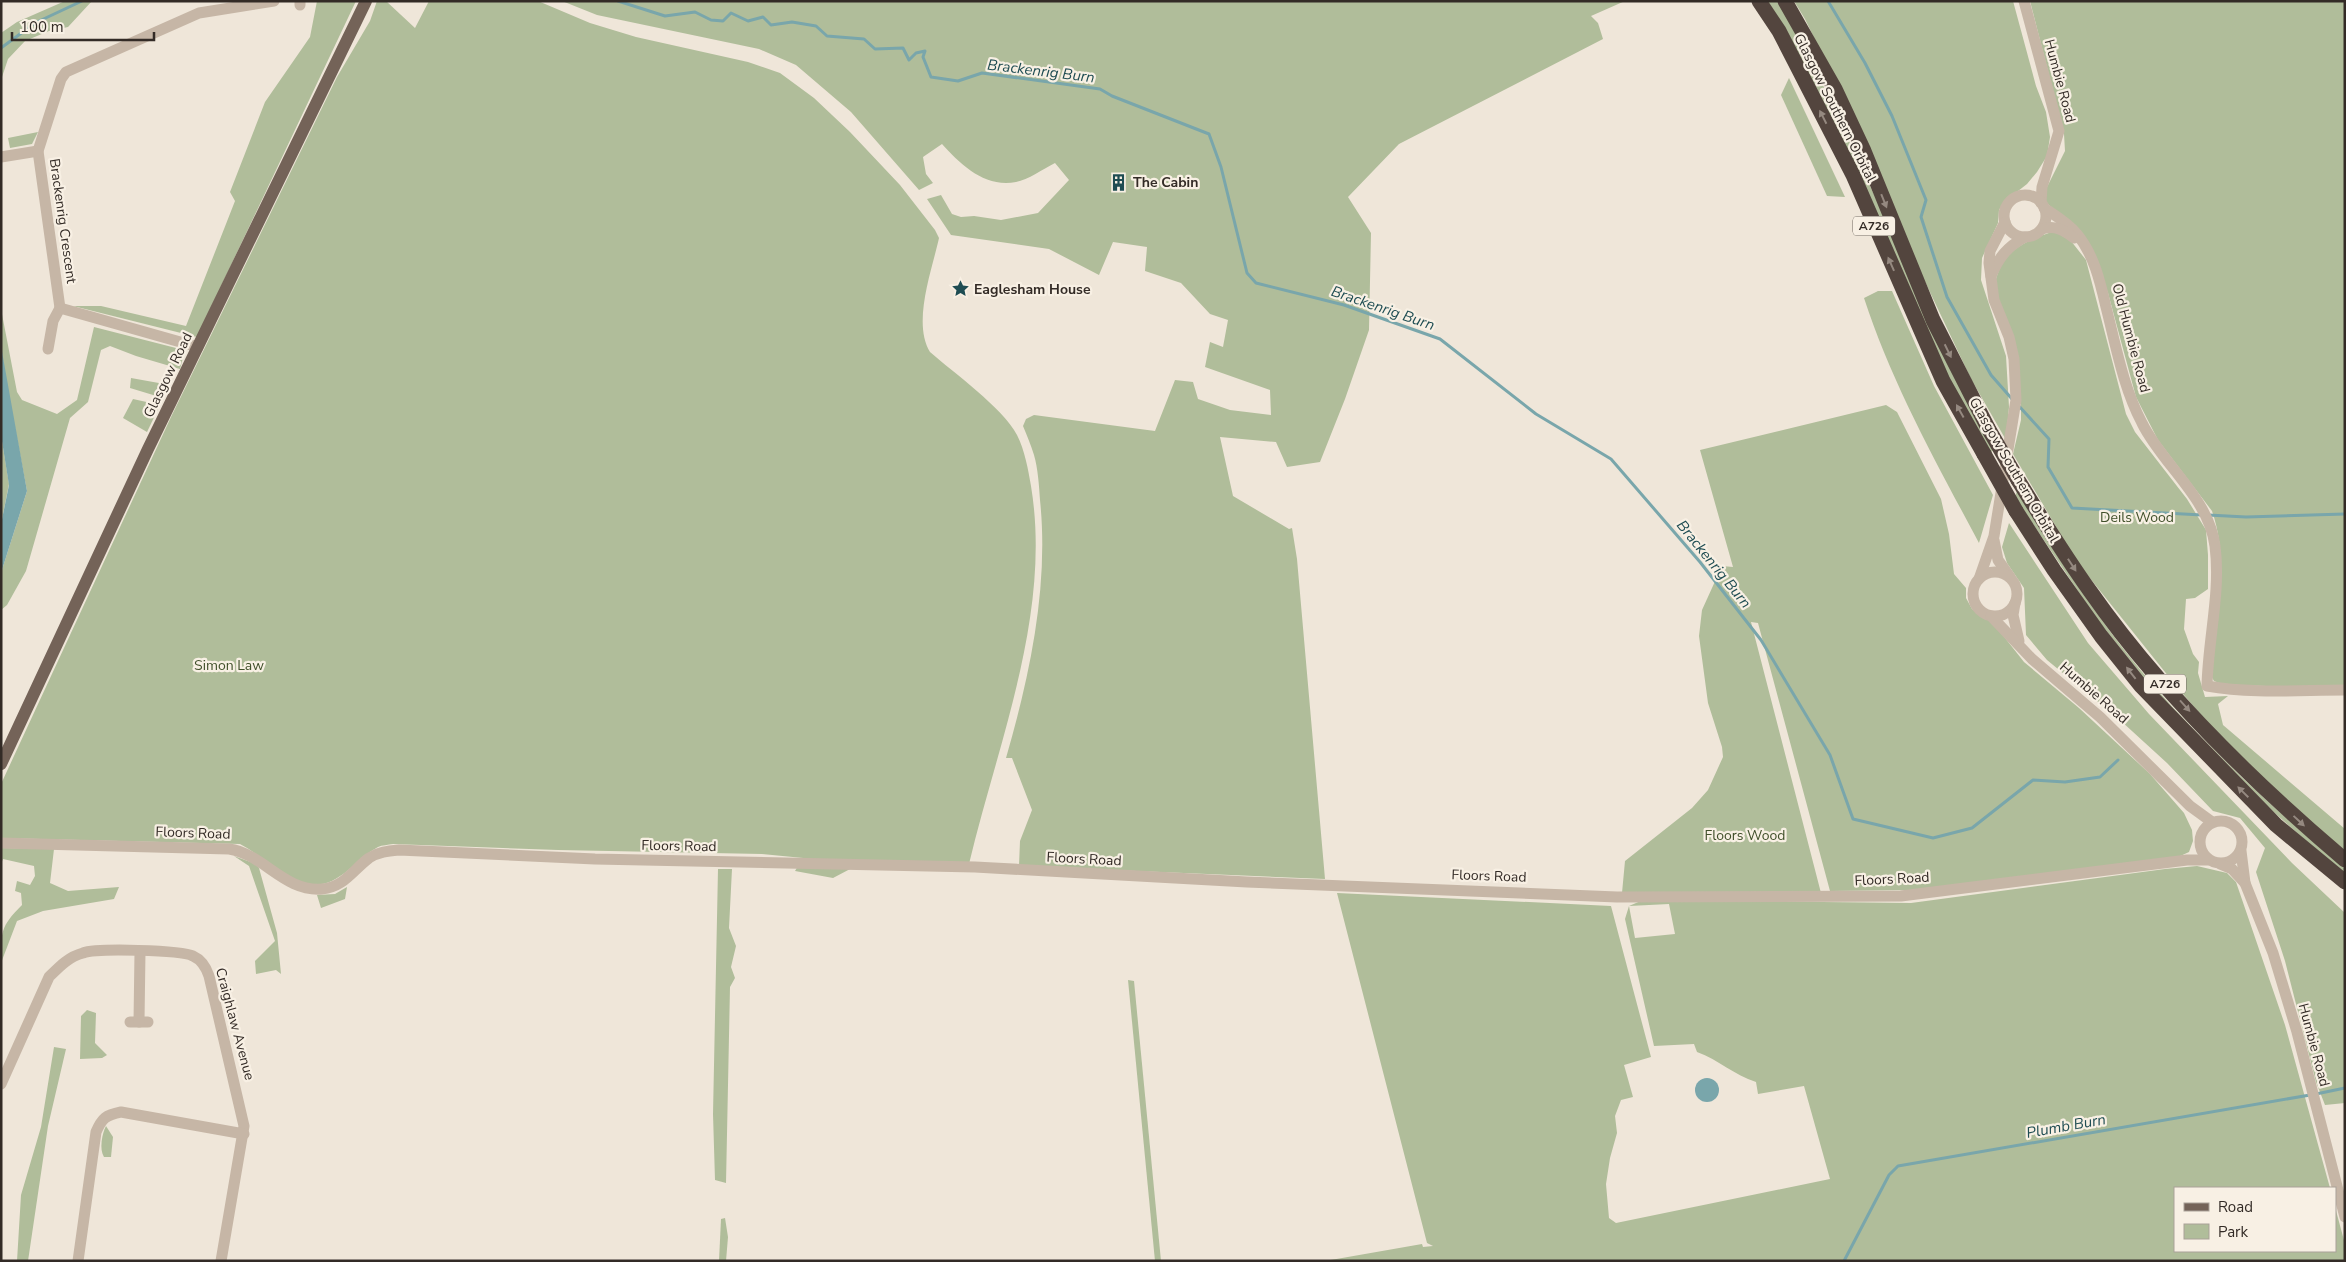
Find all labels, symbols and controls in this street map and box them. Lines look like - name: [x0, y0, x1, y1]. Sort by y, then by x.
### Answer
- scale bar: [12, 10, 155, 42]
- text: 100 m: [20, 17, 64, 37]
- street label: Glasgow Southern Orbital: [1789, 30, 1881, 186]
- street label: Humbie Road: [2040, 37, 2080, 125]
- water label: Brackenrig Burn: [986, 54, 1096, 88]
- one-way arrow: [1819, 110, 1827, 124]
- street label: Brackenrig Crescent: [45, 157, 81, 285]
- building icon: The Cabin: [1109, 172, 1129, 192]
- place label: The Cabin: [1133, 173, 1198, 192]
- one-way arrow: [1881, 194, 1889, 209]
- road number: A726: [1853, 217, 1895, 236]
- one-way arrow: [1887, 257, 1895, 271]
- place icon: Eaglesham House: [950, 279, 970, 299]
- place label: Eaglesham House: [974, 280, 1091, 299]
- water label: Brackenrig Burn: [1329, 281, 1437, 335]
- street label: Old Humbie Road: [2107, 281, 2155, 395]
- street label: Glasgow Road: [139, 329, 197, 421]
- one-way arrow: [1944, 344, 1952, 358]
- street label: Glasgow Southern Orbital: [1965, 394, 2064, 547]
- one-way arrow: [1956, 404, 1964, 419]
- park label: Deils Wood: [2100, 508, 2174, 527]
- water label: Brackenrig Burn: [1672, 516, 1756, 612]
- one-way arrow: [2068, 559, 2077, 572]
- park label: Simon Law: [194, 656, 264, 675]
- street label: Humbie Road: [2055, 658, 2133, 728]
- one-way arrow: [2126, 667, 2137, 680]
- road number: A726: [2144, 674, 2186, 694]
- one-way arrow: [2179, 699, 2190, 712]
- one-way arrow: [2237, 786, 2249, 798]
- one-way arrow: [2293, 815, 2305, 827]
- street label: Floors Road: [155, 822, 231, 844]
- park label: Floors Wood: [1705, 826, 1785, 845]
- street label: Floors Road: [641, 836, 717, 856]
- street label: Floors Road: [1046, 848, 1122, 870]
- street label: Floors Road: [1451, 865, 1527, 887]
- street label: Floors Road: [1854, 868, 1930, 890]
- street label: Craighlaw Avenue: [211, 966, 259, 1082]
- street label: Humbie Road: [2294, 1001, 2334, 1089]
- water label: Plumb Burn: [2025, 1109, 2107, 1143]
- legend: [2174, 1187, 2336, 1252]
- text: Road: [2218, 1197, 2253, 1217]
- text: Park: [2218, 1222, 2248, 1242]

